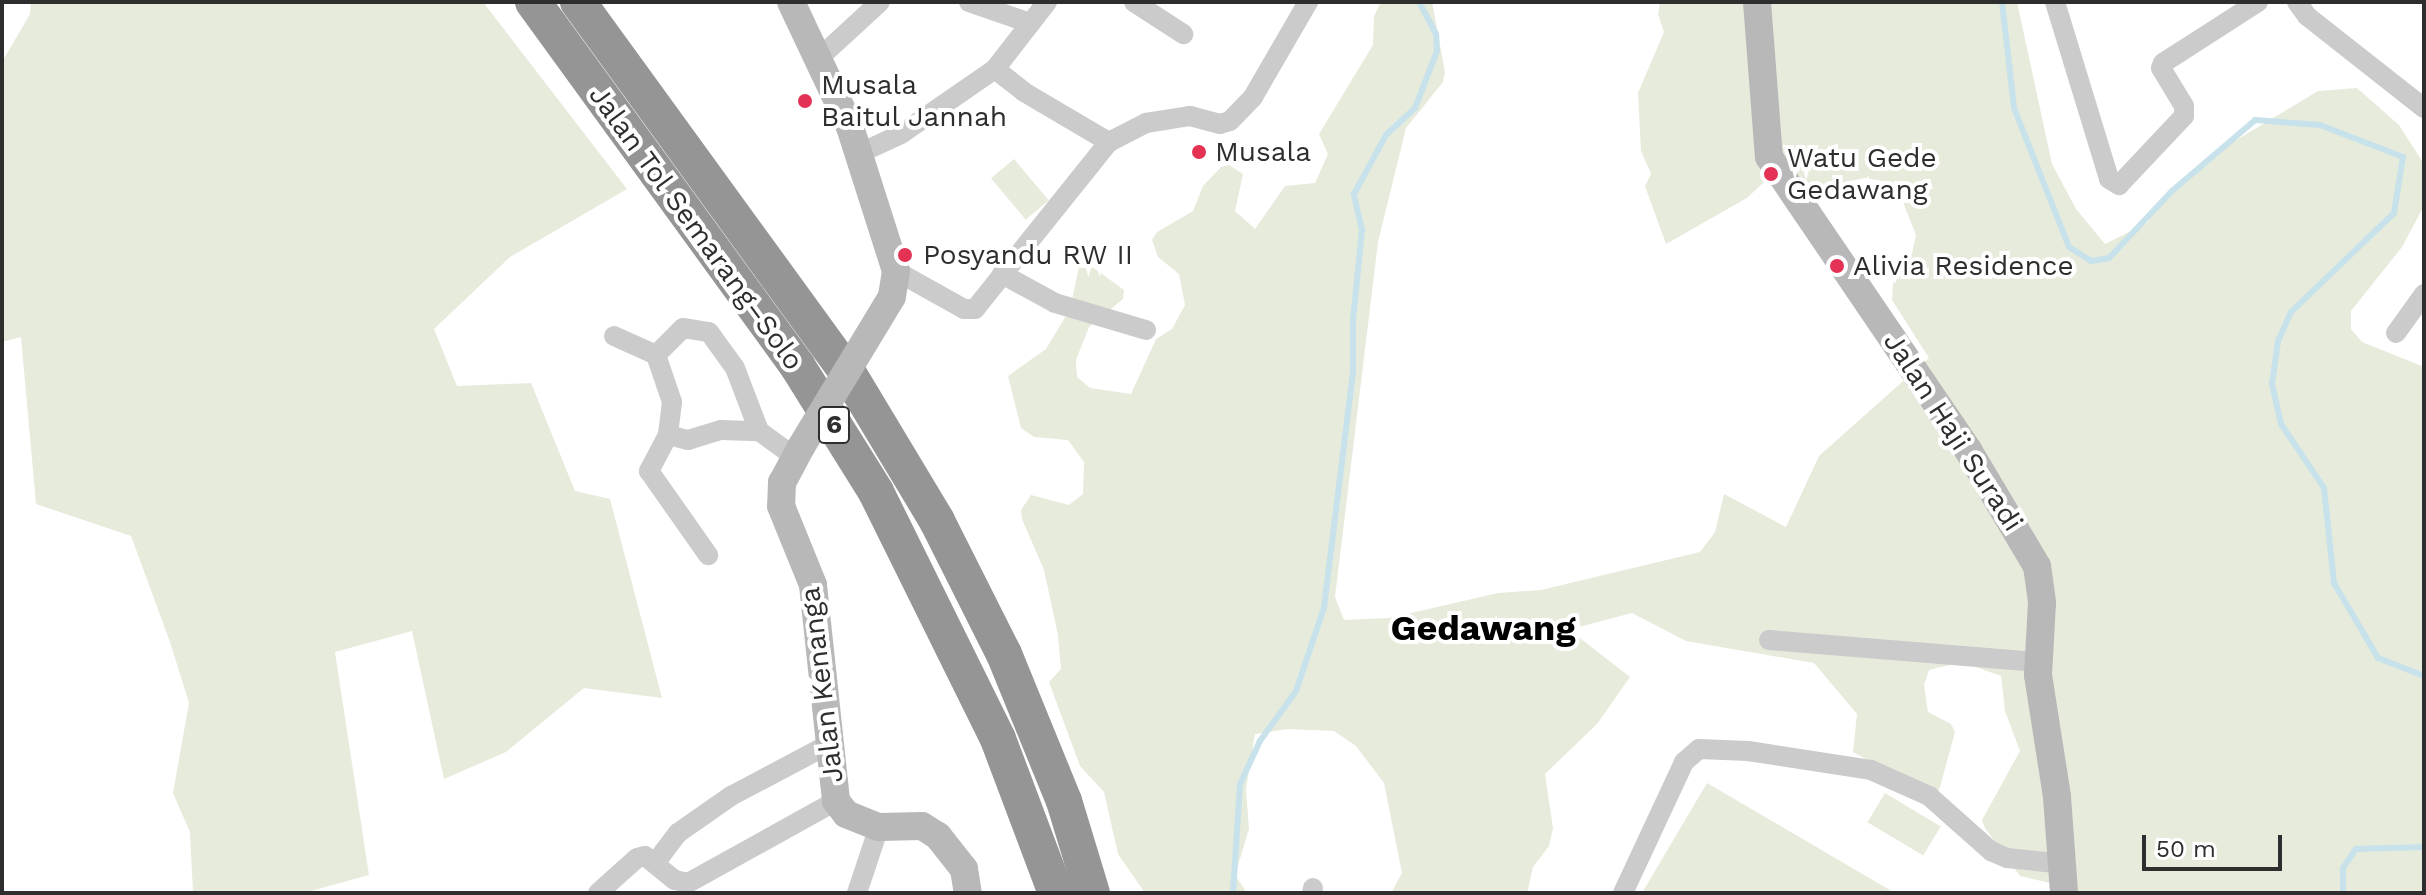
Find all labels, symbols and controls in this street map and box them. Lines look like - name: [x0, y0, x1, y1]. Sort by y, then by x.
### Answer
- place label: Musala Baitul Jannah: [821, 68, 1009, 134]
- street label: Jalan Tol Semarang–Solo: [581, 79, 811, 377]
- marker: Musala Baitul Jannah: [796, 92, 814, 110]
- place label: Musala: [1215, 135, 1311, 169]
- place label: Watu Gede Gedawang: [1787, 141, 1937, 207]
- marker: Musala: [1190, 143, 1208, 161]
- marker: Watu Gede Gedawang: [1762, 165, 1780, 183]
- place label: Posyandu RW II: [923, 238, 1134, 272]
- marker: Posyandu RW II: [894, 244, 916, 266]
- place label: Alivia Residence: [1853, 249, 2074, 283]
- marker: Alivia Residence: [1828, 257, 1846, 275]
- street label: Jalan Haji Suradi: [1876, 326, 2030, 538]
- road number: 6: [816, 403, 852, 447]
- street label: Jalan Kenanga: [793, 585, 851, 785]
- district label: Gedawang: [1390, 607, 1576, 651]
- scale bar: [2146, 819, 2286, 869]
- text: 50 m: [2156, 835, 2216, 863]

